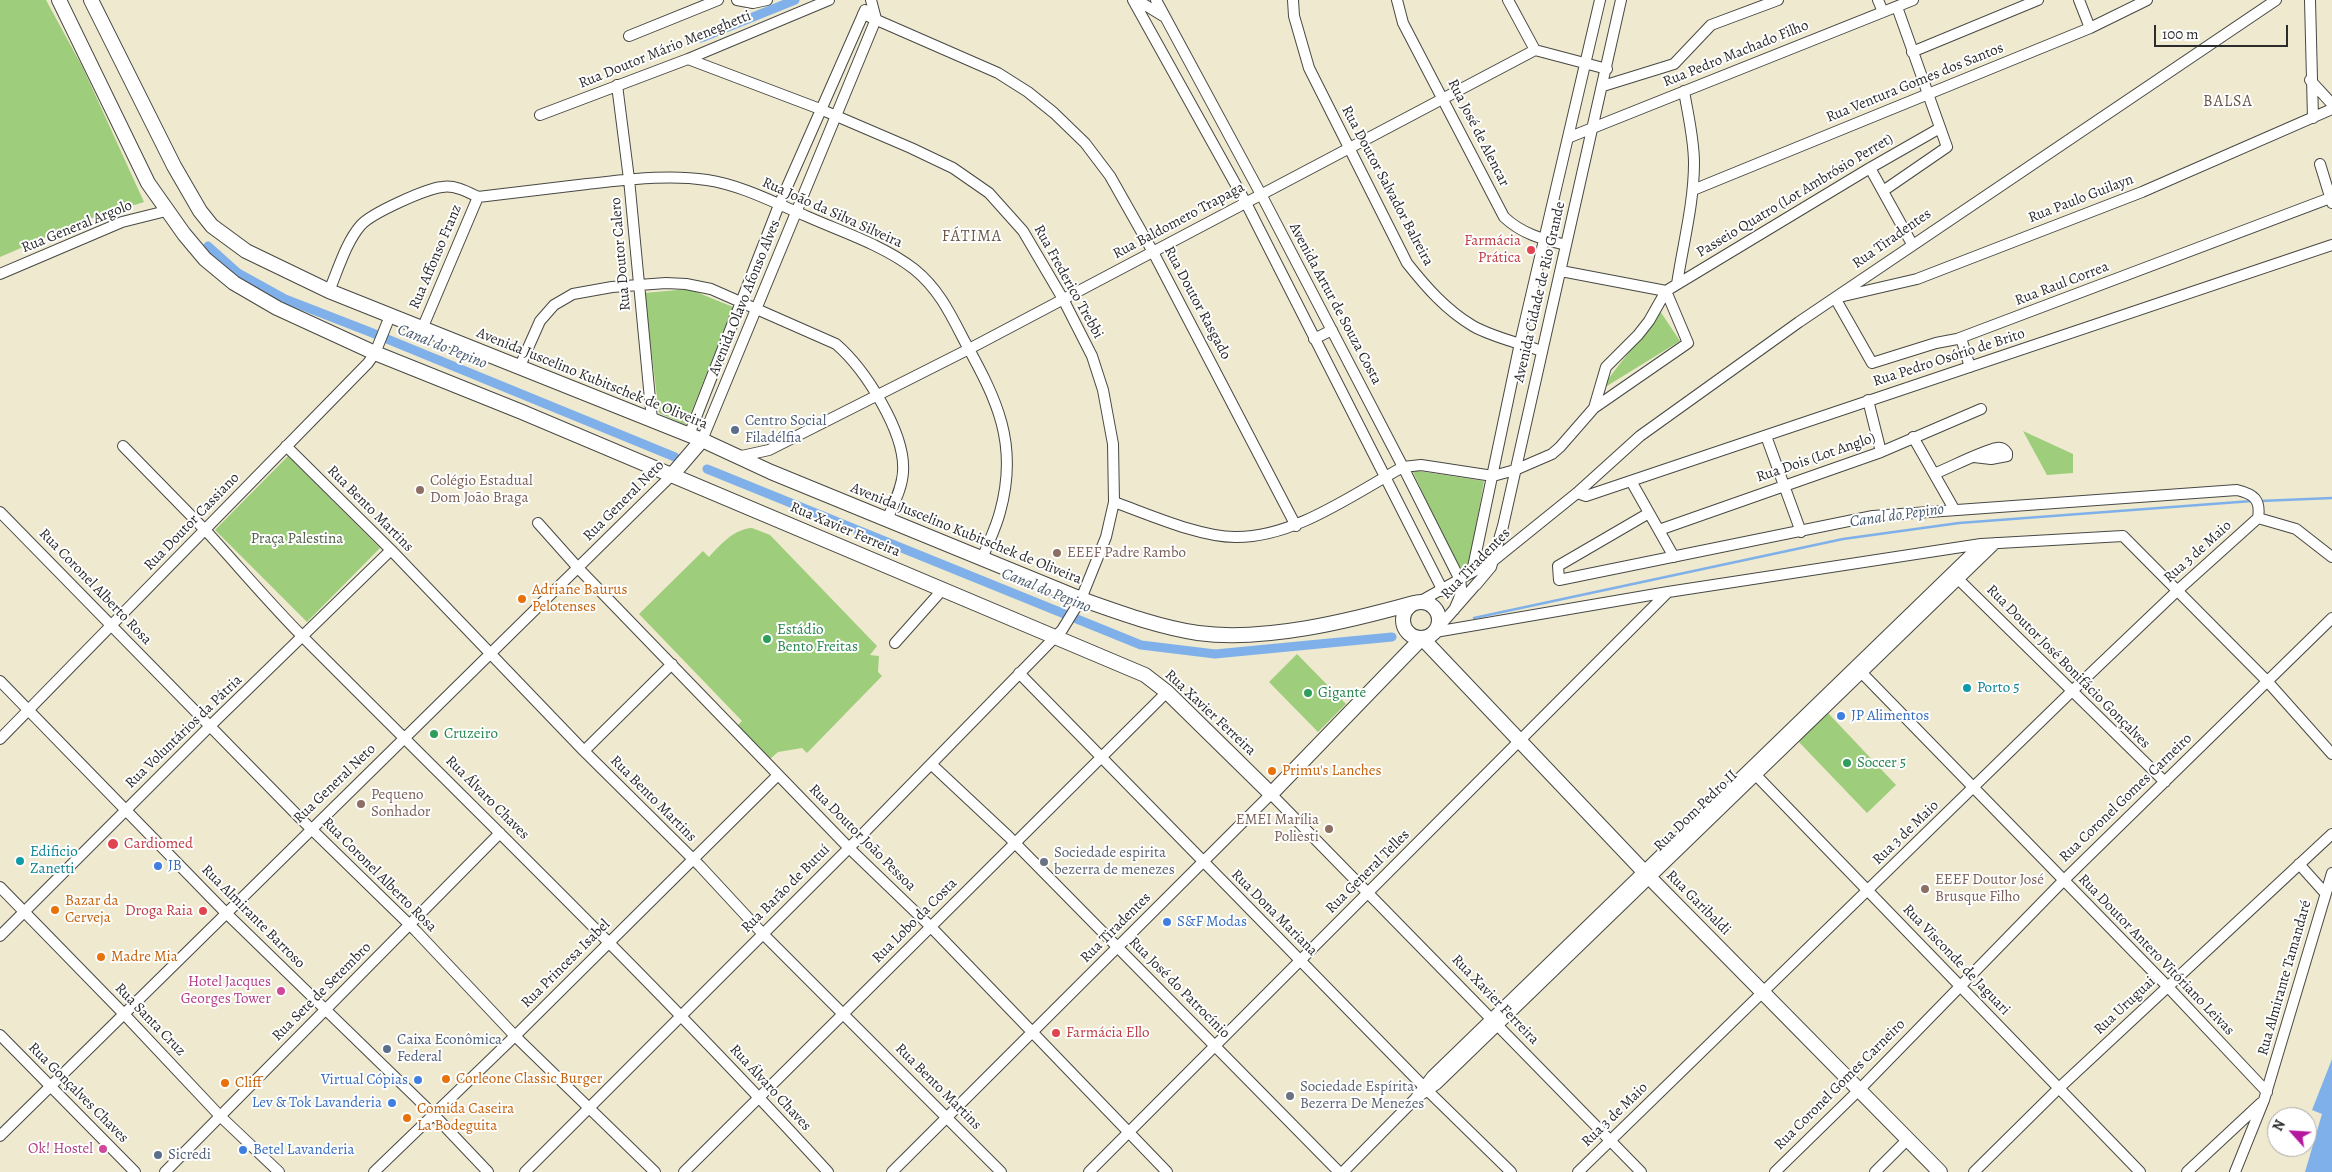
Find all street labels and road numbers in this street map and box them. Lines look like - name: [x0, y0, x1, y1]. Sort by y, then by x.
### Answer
- street label: Rua Doutor Mário Meneghetti: [576, 7, 754, 93]
- street label: Rua Pedro Machado Filho: [1661, 17, 1811, 91]
- street label: Rua Ventura Gomes dos Santos: [1824, 39, 2006, 127]
- street label: Rua José de Alencar: [1443, 76, 1513, 190]
- street label: Rua Doutor Salvador Balreira: [1337, 103, 1437, 269]
- street label: Passeio Quatro (Lot Ambrósio Perret): [1694, 130, 1896, 262]
- street label: Rua Paulo Guilayn: [2026, 171, 2136, 227]
- street label: Rua João da Silva Silveira: [759, 174, 905, 252]
- street label: Rua Baldomero Trapaga: [1110, 179, 1248, 263]
- street label: Rua Doutor Calero: [607, 196, 635, 312]
- street label: Rua General Argolo: [19, 197, 135, 257]
- street label: Avenida Cidade de Rio Grande: [1510, 200, 1570, 384]
- street label: Rua Affonso Franz: [406, 202, 466, 312]
- street label: Rua Tiradentes: [1849, 205, 1935, 273]
- street label: Avenida Olavo Afonso Alves: [705, 217, 785, 379]
- street label: Avenida Artur de Souza Costa: [1285, 220, 1385, 388]
- street label: Rua Frederico Trebbi: [1029, 222, 1107, 342]
- street label: Rua Doutor Rasgado: [1160, 243, 1234, 363]
- street label: Rua Raul Correa: [2013, 258, 2111, 310]
- street label: Avenida Juscelino Kubitschek de Oliveira: [474, 324, 710, 434]
- street label: Rua Pedro Osório de Brito: [1871, 325, 2027, 391]
- street label: Rua Dois (Lot Anglo): [1754, 429, 1878, 487]
- street label: Rua General Neto: [580, 457, 668, 545]
- street label: Rua Bento Martins: [323, 462, 417, 556]
- street label: Rua Doutor Cassiano: [141, 469, 243, 575]
- street label: Avenida Juscelino Kubitschek de Oliveira: [848, 479, 1084, 589]
- street label: Rua Xavier Ferreira: [787, 499, 903, 561]
- street label: Rua 3 de Maio: [2160, 517, 2236, 587]
- street label: Rua Coronel Alberto Rosa: [35, 525, 155, 649]
- street label: Rua Tiradentes: [1438, 525, 1514, 603]
- street label: Rua Doutor José Bonifácio Gonçalves: [1982, 581, 2154, 753]
- street label: Rua Xavier Ferreira: [1161, 666, 1259, 760]
- street label: Rua Voluntários da Pátria: [122, 671, 246, 793]
- street label: Rua Coronel Gomes Carneiro: [2056, 730, 2196, 866]
- street label: Rua General Neto: [290, 740, 380, 828]
- street label: Rua Álvaro Chaves: [441, 752, 533, 844]
- street label: Rua Bento Martins: [606, 752, 700, 846]
- street label: Rua Dom Pedro II: [1650, 766, 1742, 856]
- street label: Rua Doutor João Pessoa: [805, 781, 919, 895]
- street label: Rua 3 de Maio: [1869, 797, 1943, 869]
- street label: Rua Coronel Alberto Rosa: [318, 814, 440, 936]
- street label: Rua General Telles: [1322, 826, 1414, 918]
- street label: Rua Barão de Butuí: [738, 841, 834, 937]
- street label: Rua Almirante Barroso: [197, 861, 309, 973]
- street label: Rua Dona Mariana: [1227, 866, 1321, 960]
- street label: Rua Garibaldi: [1662, 867, 1734, 939]
- street label: Rua Doutor Antero Vitóriano Leivas: [2074, 871, 2238, 1039]
- street label: Rua Lobo da Costa: [869, 875, 961, 967]
- street label: Rua Tiradentes: [1077, 889, 1155, 967]
- street label: Rua Almirante Tamandaré: [2254, 898, 2316, 1058]
- street label: Rua Visconde de Jaguari: [1898, 901, 2014, 1019]
- street label: Rua Princesa Isabel: [518, 916, 614, 1012]
- street label: Rua José do Patrocínio: [1124, 933, 1234, 1043]
- street label: Rua Sete de Setembro: [269, 939, 375, 1045]
- street label: Rua Xavier Ferreira: [1447, 951, 1543, 1049]
- street label: Rua Uruguai: [2091, 973, 2159, 1039]
- street label: Rua Santa Cruz: [111, 980, 189, 1060]
- street label: Rua Coronel Gomes Carneiro: [1771, 1016, 1909, 1154]
- street label: Rua Gonçalves Chaves: [24, 1039, 132, 1147]
- street label: Rua Bento Martins: [891, 1040, 985, 1134]
- street label: Rua Álvaro Chaves: [725, 1041, 815, 1135]
- street label: Rua 3 de Maio: [1578, 1079, 1652, 1151]

